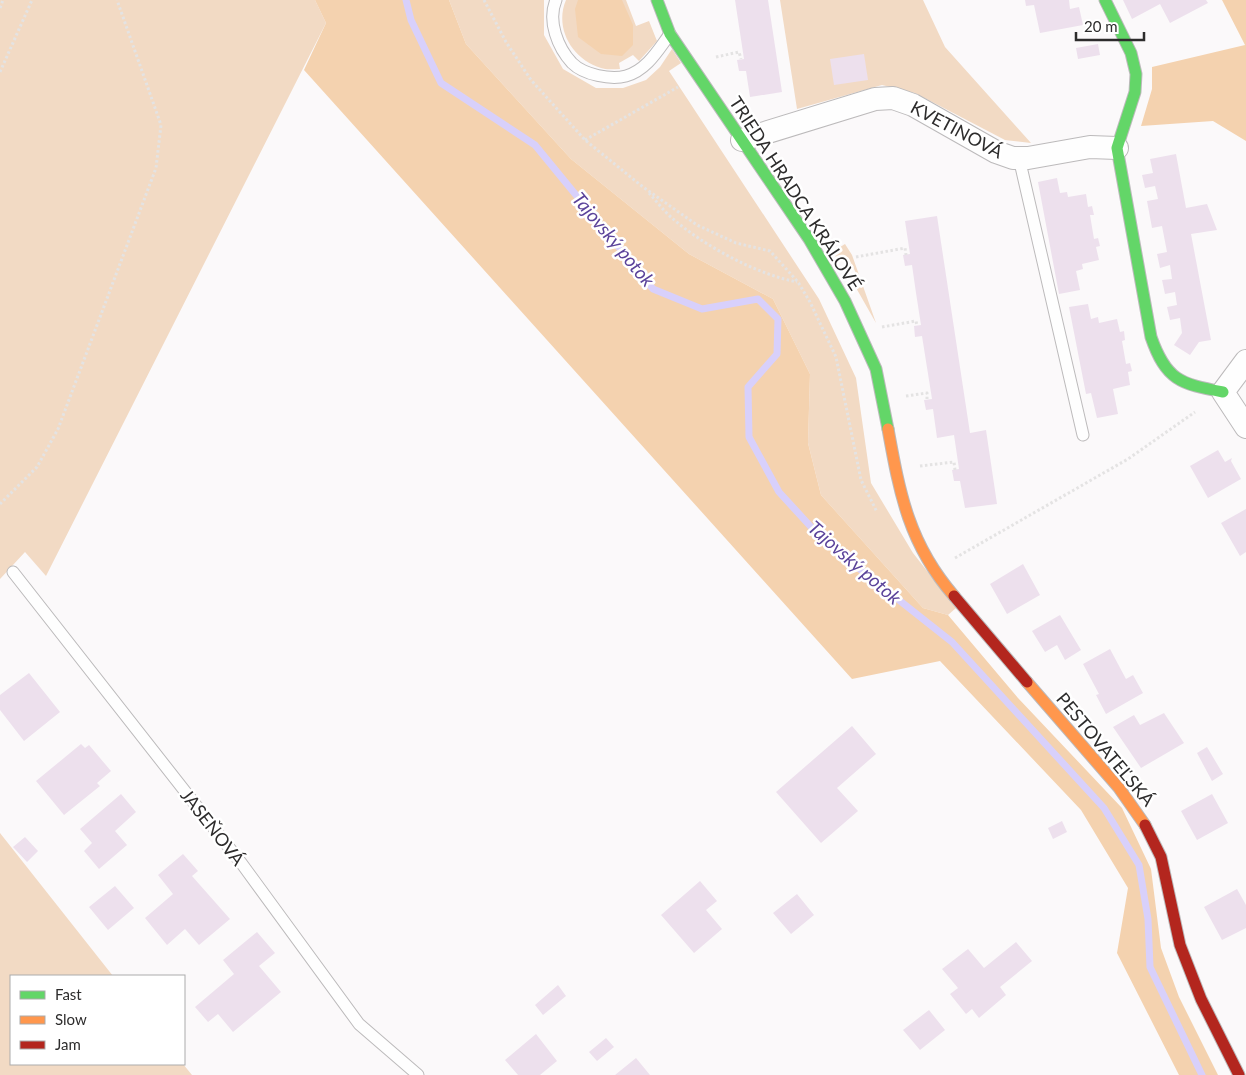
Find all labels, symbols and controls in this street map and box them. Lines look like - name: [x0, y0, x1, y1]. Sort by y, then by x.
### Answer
- scale bar: [1076, 10, 1144, 42]
- text: 20 m: [1084, 17, 1118, 35]
- street label: TRIEDA HRADCA KRÁLOVÉ: [725, 92, 867, 294]
- street label: KVETINOVÁ: [907, 95, 1008, 163]
- water label: Tajovský potok: [568, 187, 661, 291]
- water label: Tajovský potok: [804, 515, 907, 609]
- street label: PESTOVATEĽSKÁ: [1052, 688, 1160, 811]
- street label: JASEŇOVÁ: [176, 784, 250, 870]
- legend: [10, 975, 185, 1065]
- text: Fast: [55, 985, 82, 1003]
- text: Slow: [55, 1010, 87, 1028]
- text: Jam: [55, 1035, 81, 1053]

